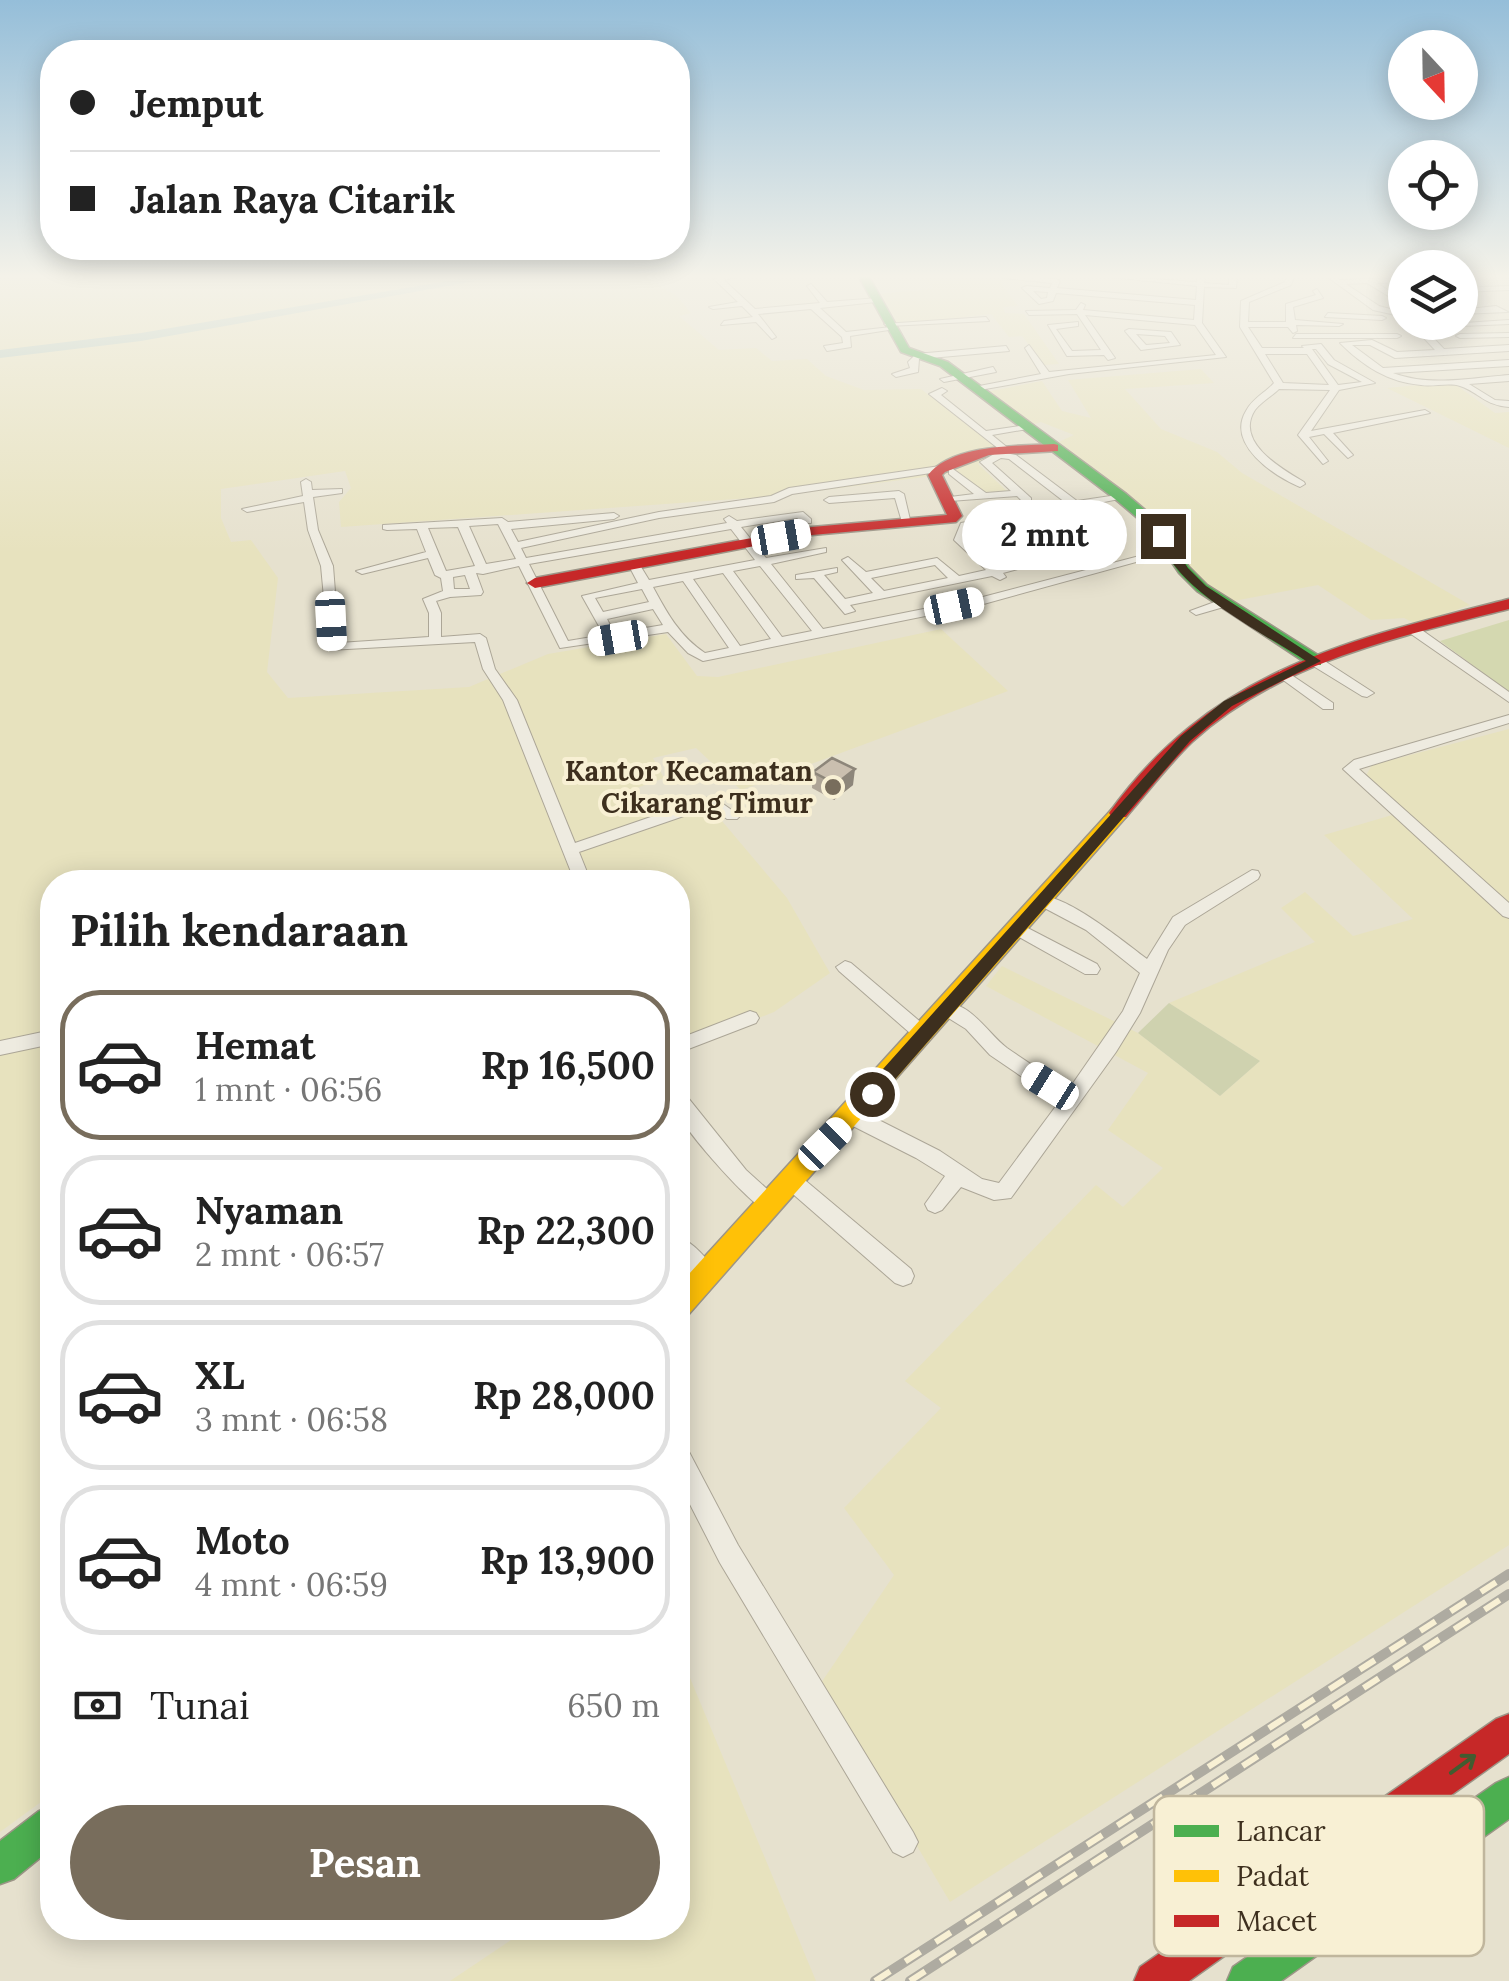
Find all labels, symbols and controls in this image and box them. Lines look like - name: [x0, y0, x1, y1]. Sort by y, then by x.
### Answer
- north arrow: [1388, 30, 1478, 120]
- map controls: [1388, 30, 1478, 340]
- text: Jemput: [130, 79, 263, 127]
- button: locate: [1388, 140, 1478, 230]
- text: Jalan Raya Citarik: [130, 175, 455, 223]
- button: layers: [1388, 250, 1478, 340]
- callout: 2 mnt: [963, 501, 1128, 571]
- text: 2 mnt: [1000, 514, 1089, 555]
- route end: [1141, 514, 1186, 559]
- car: [749, 517, 813, 557]
- car: [922, 585, 986, 627]
- car: [314, 590, 348, 652]
- car: [586, 618, 650, 658]
- place label: Kantor Kecamatan Cikarang Timur: [565, 753, 814, 821]
- marker: Kantor Kecamatan Cikarang Timur: [822, 776, 844, 798]
- text: Pilih kendaraan: [70, 901, 408, 958]
- icon: car: [75, 1020, 165, 1110]
- text: Hemat: [195, 1021, 316, 1069]
- text: Rp 16,500: [481, 1041, 655, 1089]
- car: [1017, 1057, 1083, 1115]
- text: 1 mnt · 06:56: [195, 1069, 382, 1110]
- route start: [850, 1072, 895, 1117]
- car: [793, 1112, 857, 1176]
- icon: car: [75, 1185, 165, 1275]
- text: Nyaman: [195, 1186, 343, 1234]
- text: Rp 22,300: [477, 1206, 655, 1254]
- text: 2 mnt · 06:57: [195, 1234, 384, 1275]
- icon: car: [75, 1350, 165, 1440]
- text: XL: [195, 1351, 245, 1399]
- text: Rp 28,000: [473, 1371, 655, 1419]
- text: 3 mnt · 06:58: [195, 1399, 388, 1440]
- icon: car: [75, 1515, 165, 1605]
- text: Moto: [195, 1516, 290, 1564]
- text: Rp 13,900: [480, 1536, 655, 1584]
- text: 4 mnt · 06:59: [195, 1564, 388, 1605]
- icon: cash: [70, 1678, 125, 1733]
- text: Tunai: [150, 1681, 250, 1729]
- text: 650 m: [567, 1685, 660, 1726]
- one-way arrow: [1449, 1754, 1476, 1775]
- legend: [1154, 1796, 1484, 1956]
- button: Pesan: [70, 1805, 660, 1920]
- text: Lancar: [1236, 1813, 1326, 1849]
- text: Padat: [1236, 1858, 1309, 1894]
- text: Macet: [1236, 1903, 1317, 1939]

